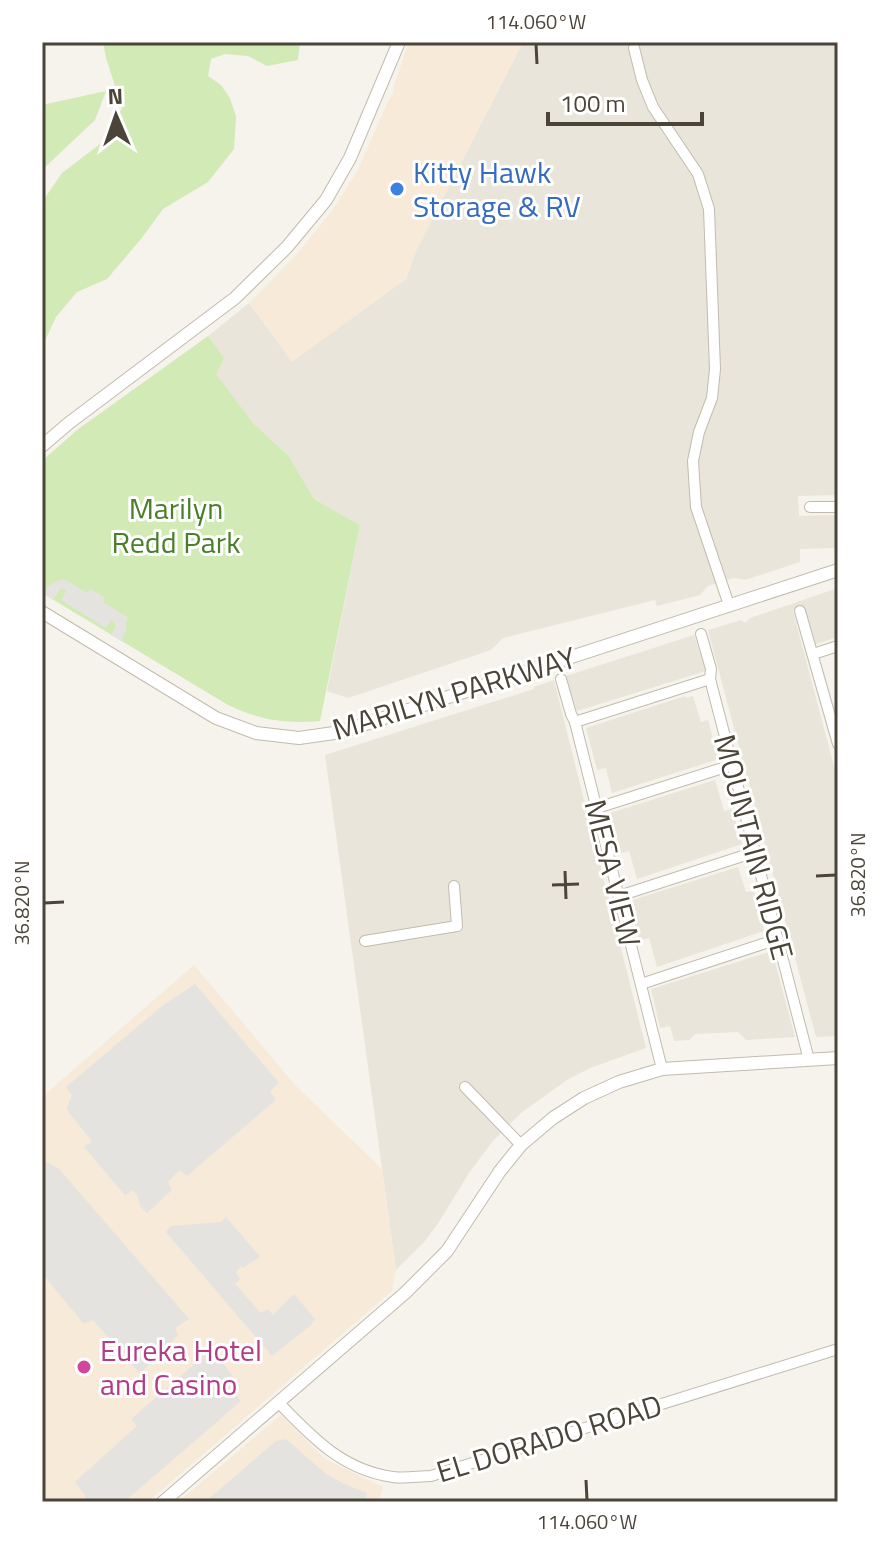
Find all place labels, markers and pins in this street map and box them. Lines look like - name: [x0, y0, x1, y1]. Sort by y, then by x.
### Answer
- place label: Kitty Hawk Storage & RV: [413, 149, 581, 229]
- marker: Kitty Hawk Storage & RV: [388, 180, 406, 198]
- place label: Eureka Hotel and Casino: [100, 1327, 262, 1407]
- marker: Eureka Hotel and Casino: [75, 1358, 93, 1376]

